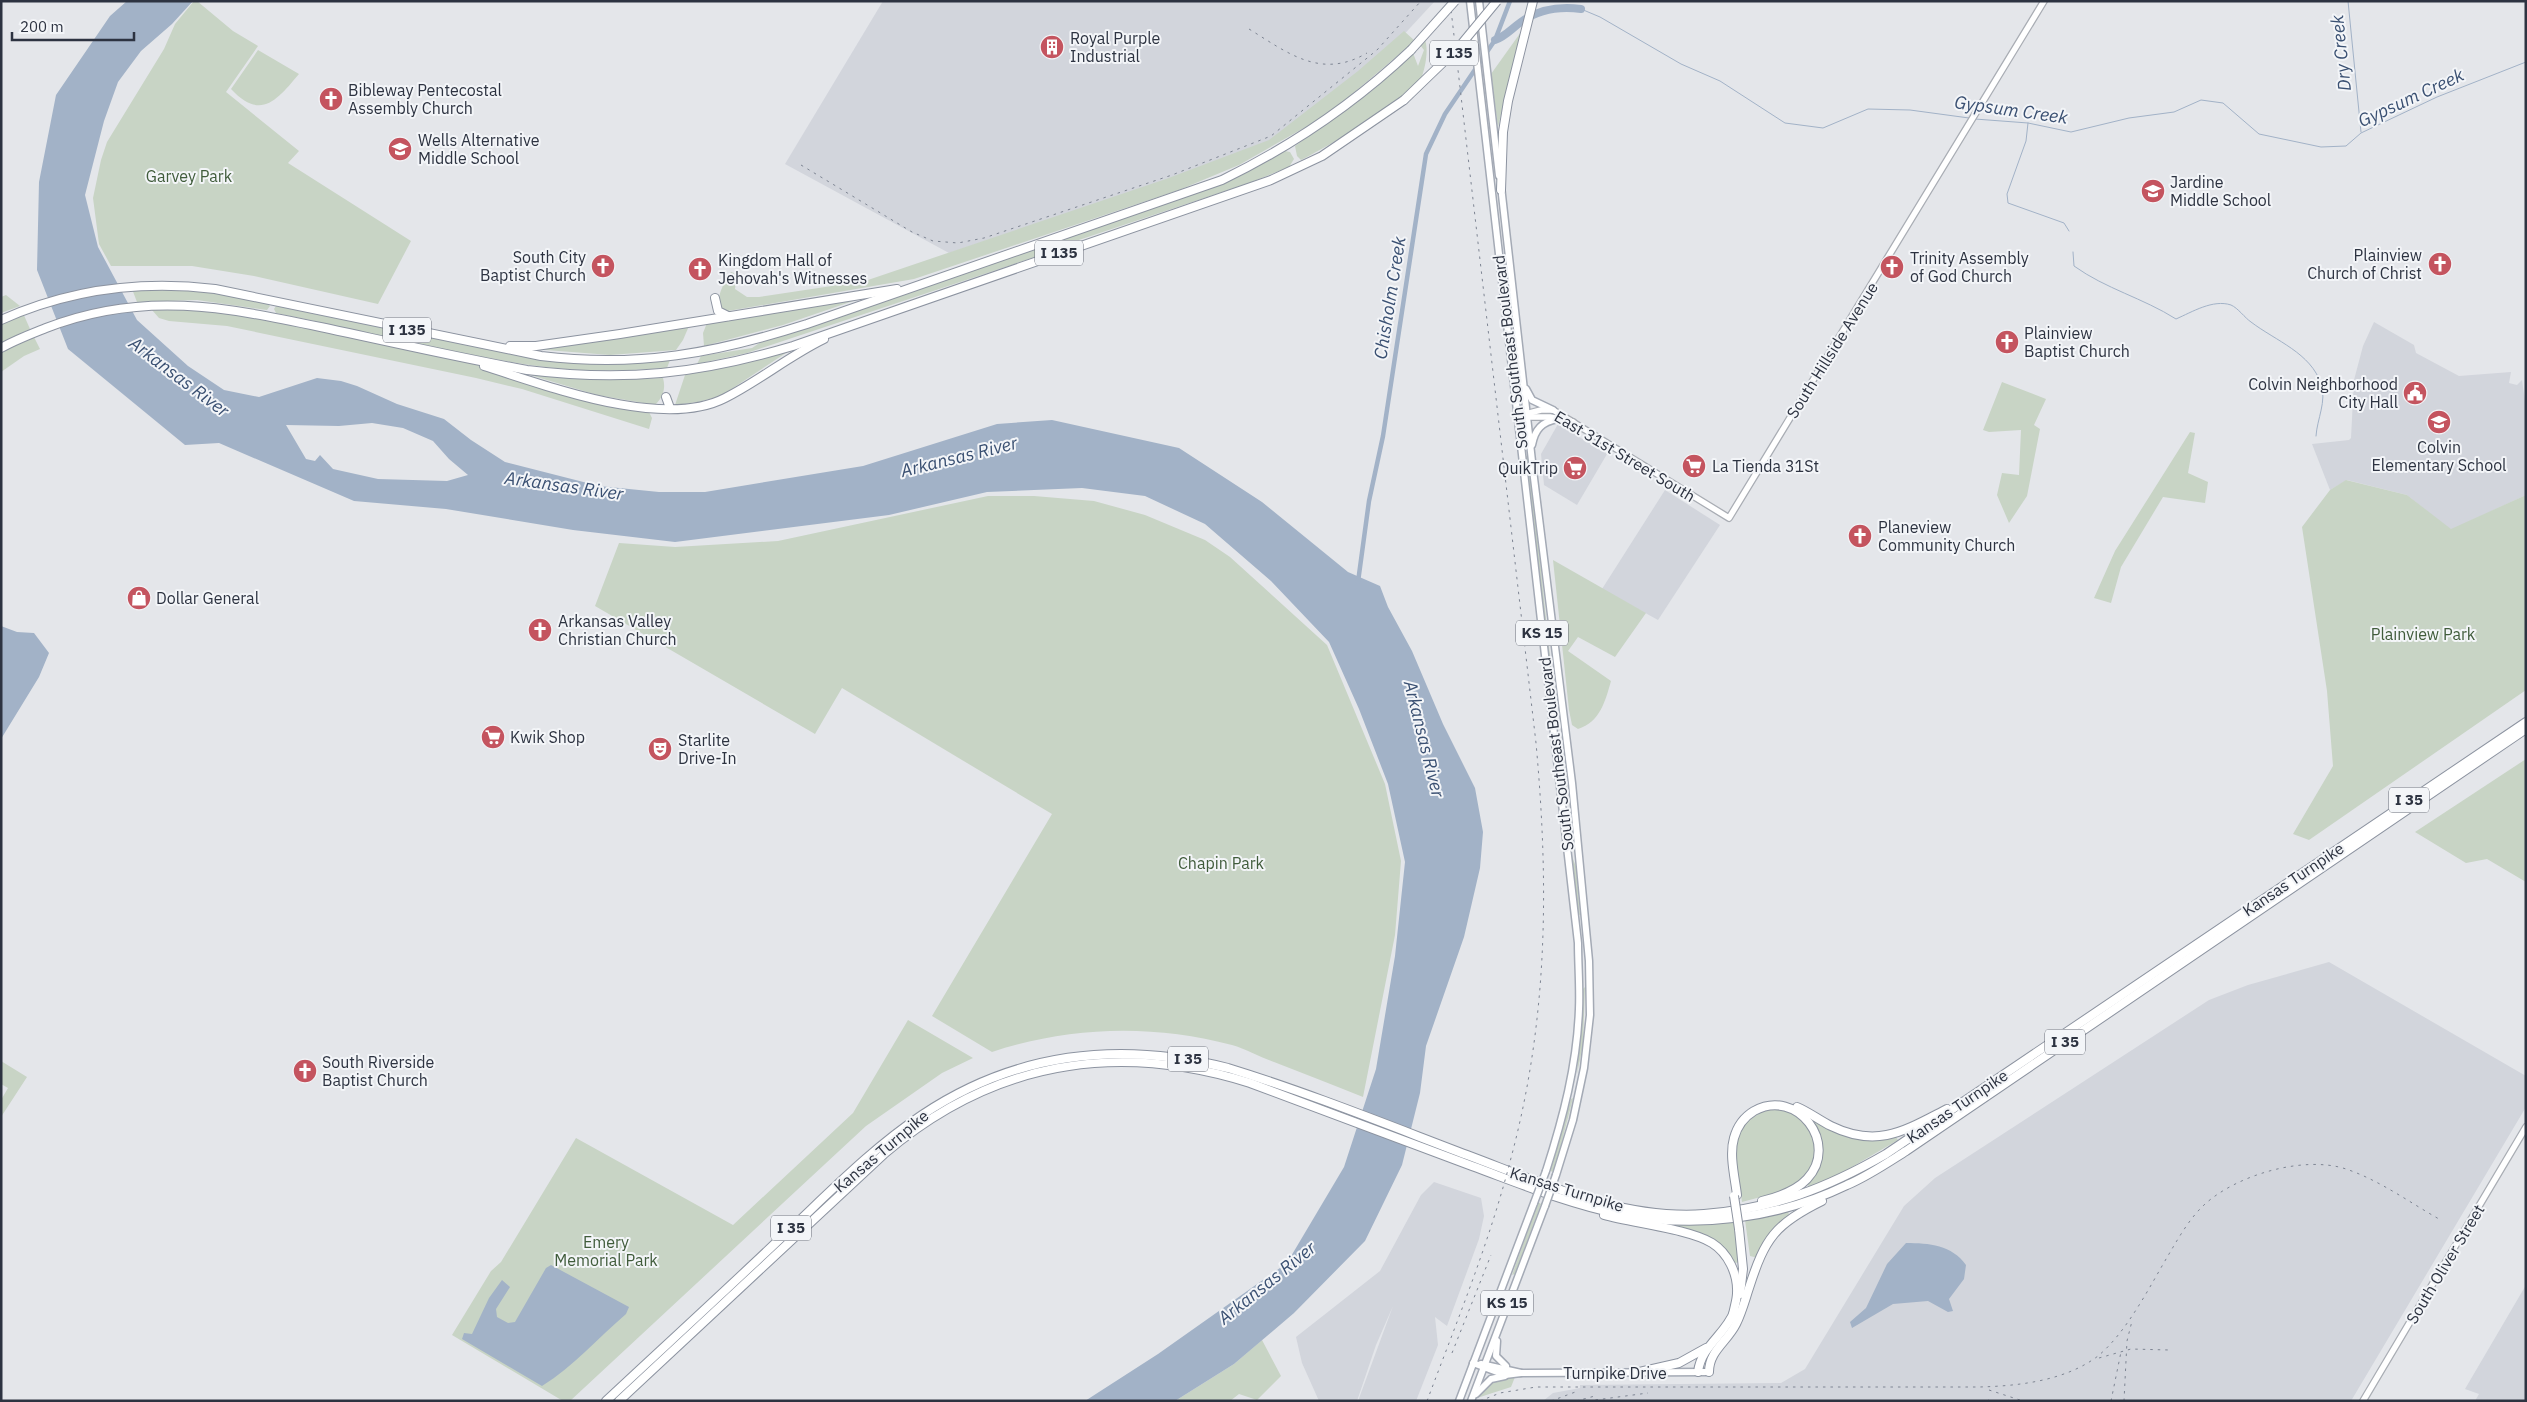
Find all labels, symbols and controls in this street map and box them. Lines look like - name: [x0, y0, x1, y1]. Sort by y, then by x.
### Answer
- scale bar: [12, 10, 135, 42]
- water label: Dry Creek: [2325, 13, 2356, 92]
- text: 200 m: [20, 17, 64, 36]
- place label: Royal Purple Industrial: [1070, 28, 1161, 66]
- building icon: Royal Purple Industrial: [1039, 34, 1065, 60]
- road number: I 135: [1430, 40, 1478, 66]
- water label: Gypsum Creek: [2354, 63, 2468, 132]
- place label: Bibleway Pentecostal Assembly Church: [348, 80, 502, 118]
- church icon: Bibleway Pentecostal Assembly Church: [318, 86, 344, 112]
- water label: Gypsum Creek: [1953, 90, 2070, 129]
- place label: Wells Alternative Middle School: [418, 130, 540, 168]
- school or university icon: Wells Alternative Middle School: [387, 136, 413, 162]
- park label: Garvey Park: [146, 166, 233, 186]
- place label: Jardine Middle School: [2170, 172, 2271, 210]
- school or university icon: Jardine Middle School: [2140, 178, 2166, 204]
- water label: Chisholm Creek: [1368, 234, 1411, 361]
- road number: I 135: [1035, 240, 1083, 266]
- place label: Plainview Church of Christ: [2307, 245, 2422, 283]
- place label: South City Baptist Church: [480, 247, 586, 285]
- place label: Trinity Assembly of God Church: [1910, 248, 2029, 286]
- place label: Kingdom Hall of Jehovah's Witnesses: [718, 250, 867, 288]
- church icon: Plainview Church of Christ: [2427, 251, 2453, 277]
- church icon: South City Baptist Church: [590, 253, 616, 279]
- street label: South Southeast Boulevard: [1488, 254, 1532, 450]
- church icon: Trinity Assembly of God Church: [1879, 254, 1905, 280]
- church icon: Kingdom Hall of Jehovah's Witnesses: [687, 256, 713, 282]
- street label: South Hillside Avenue: [1782, 278, 1882, 422]
- road number: I 135: [383, 318, 431, 342]
- place label: Plainview Baptist Church: [2024, 323, 2130, 361]
- church icon: Plainview Baptist Church: [1994, 329, 2020, 355]
- water label: Arkansas River: [124, 331, 234, 422]
- place label: Colvin Neighborhood City Hall: [2248, 374, 2398, 412]
- public building icon: Colvin Neighborhood City Hall: [2402, 380, 2428, 406]
- street label: East 31st Street South: [1551, 406, 1699, 506]
- school or university icon: Colvin Elementary School: [2426, 409, 2452, 435]
- water label: Arkansas River: [897, 431, 1020, 482]
- place label: Colvin Elementary School: [2372, 437, 2506, 475]
- supermarket icon: La Tienda 31St: [1681, 453, 1707, 479]
- supermarket icon: QuikTrip: [1562, 455, 1588, 481]
- place label: La Tienda 31St: [1712, 456, 1819, 476]
- place label: QuikTrip: [1498, 458, 1558, 478]
- water label: Arkansas River: [502, 466, 625, 505]
- place label: Planeview Community Church: [1878, 517, 2015, 555]
- church icon: Planeview Community Church: [1847, 523, 1873, 549]
- shop icon: Dollar General: [126, 585, 152, 611]
- place label: Dollar General: [156, 588, 259, 608]
- place label: Arkansas Valley Christian Church: [558, 611, 677, 649]
- church icon: Arkansas Valley Christian Church: [527, 617, 553, 643]
- road number: KS 15: [1516, 620, 1568, 646]
- park label: Plainview Park: [2371, 624, 2476, 644]
- street label: South Southeast Boulevard: [1534, 656, 1578, 852]
- water label: Arkansas River: [1399, 677, 1450, 800]
- supermarket icon: Kwik Shop: [480, 724, 506, 750]
- place label: Kwik Shop: [510, 727, 585, 747]
- place label: Starlite Drive-In: [678, 730, 737, 768]
- theatre icon: Starlite Drive-In: [647, 736, 673, 762]
- road number: I 35: [2389, 788, 2429, 812]
- street label: Kansas Turnpike: [2238, 838, 2348, 920]
- park label: Chapin Park: [1178, 853, 1265, 873]
- road number: I 35: [2045, 1030, 2085, 1054]
- road number: I 35: [1168, 1046, 1208, 1072]
- place label: South Riverside Baptist Church: [322, 1052, 435, 1090]
- church icon: South Riverside Baptist Church: [292, 1058, 318, 1084]
- street label: Kansas Turnpike: [1902, 1065, 2012, 1147]
- street label: Kansas Turnpike: [829, 1105, 933, 1197]
- street label: Kansas Turnpike: [1508, 1162, 1627, 1216]
- street label: South Oliver Street: [2402, 1201, 2488, 1327]
- road number: I 35: [771, 1216, 811, 1240]
- park label: Emery Memorial Park: [554, 1232, 658, 1270]
- water label: Arkansas River: [1212, 1236, 1321, 1330]
- road number: KS 15: [1481, 1290, 1533, 1316]
- street label: Turnpike Drive: [1563, 1363, 1667, 1383]

